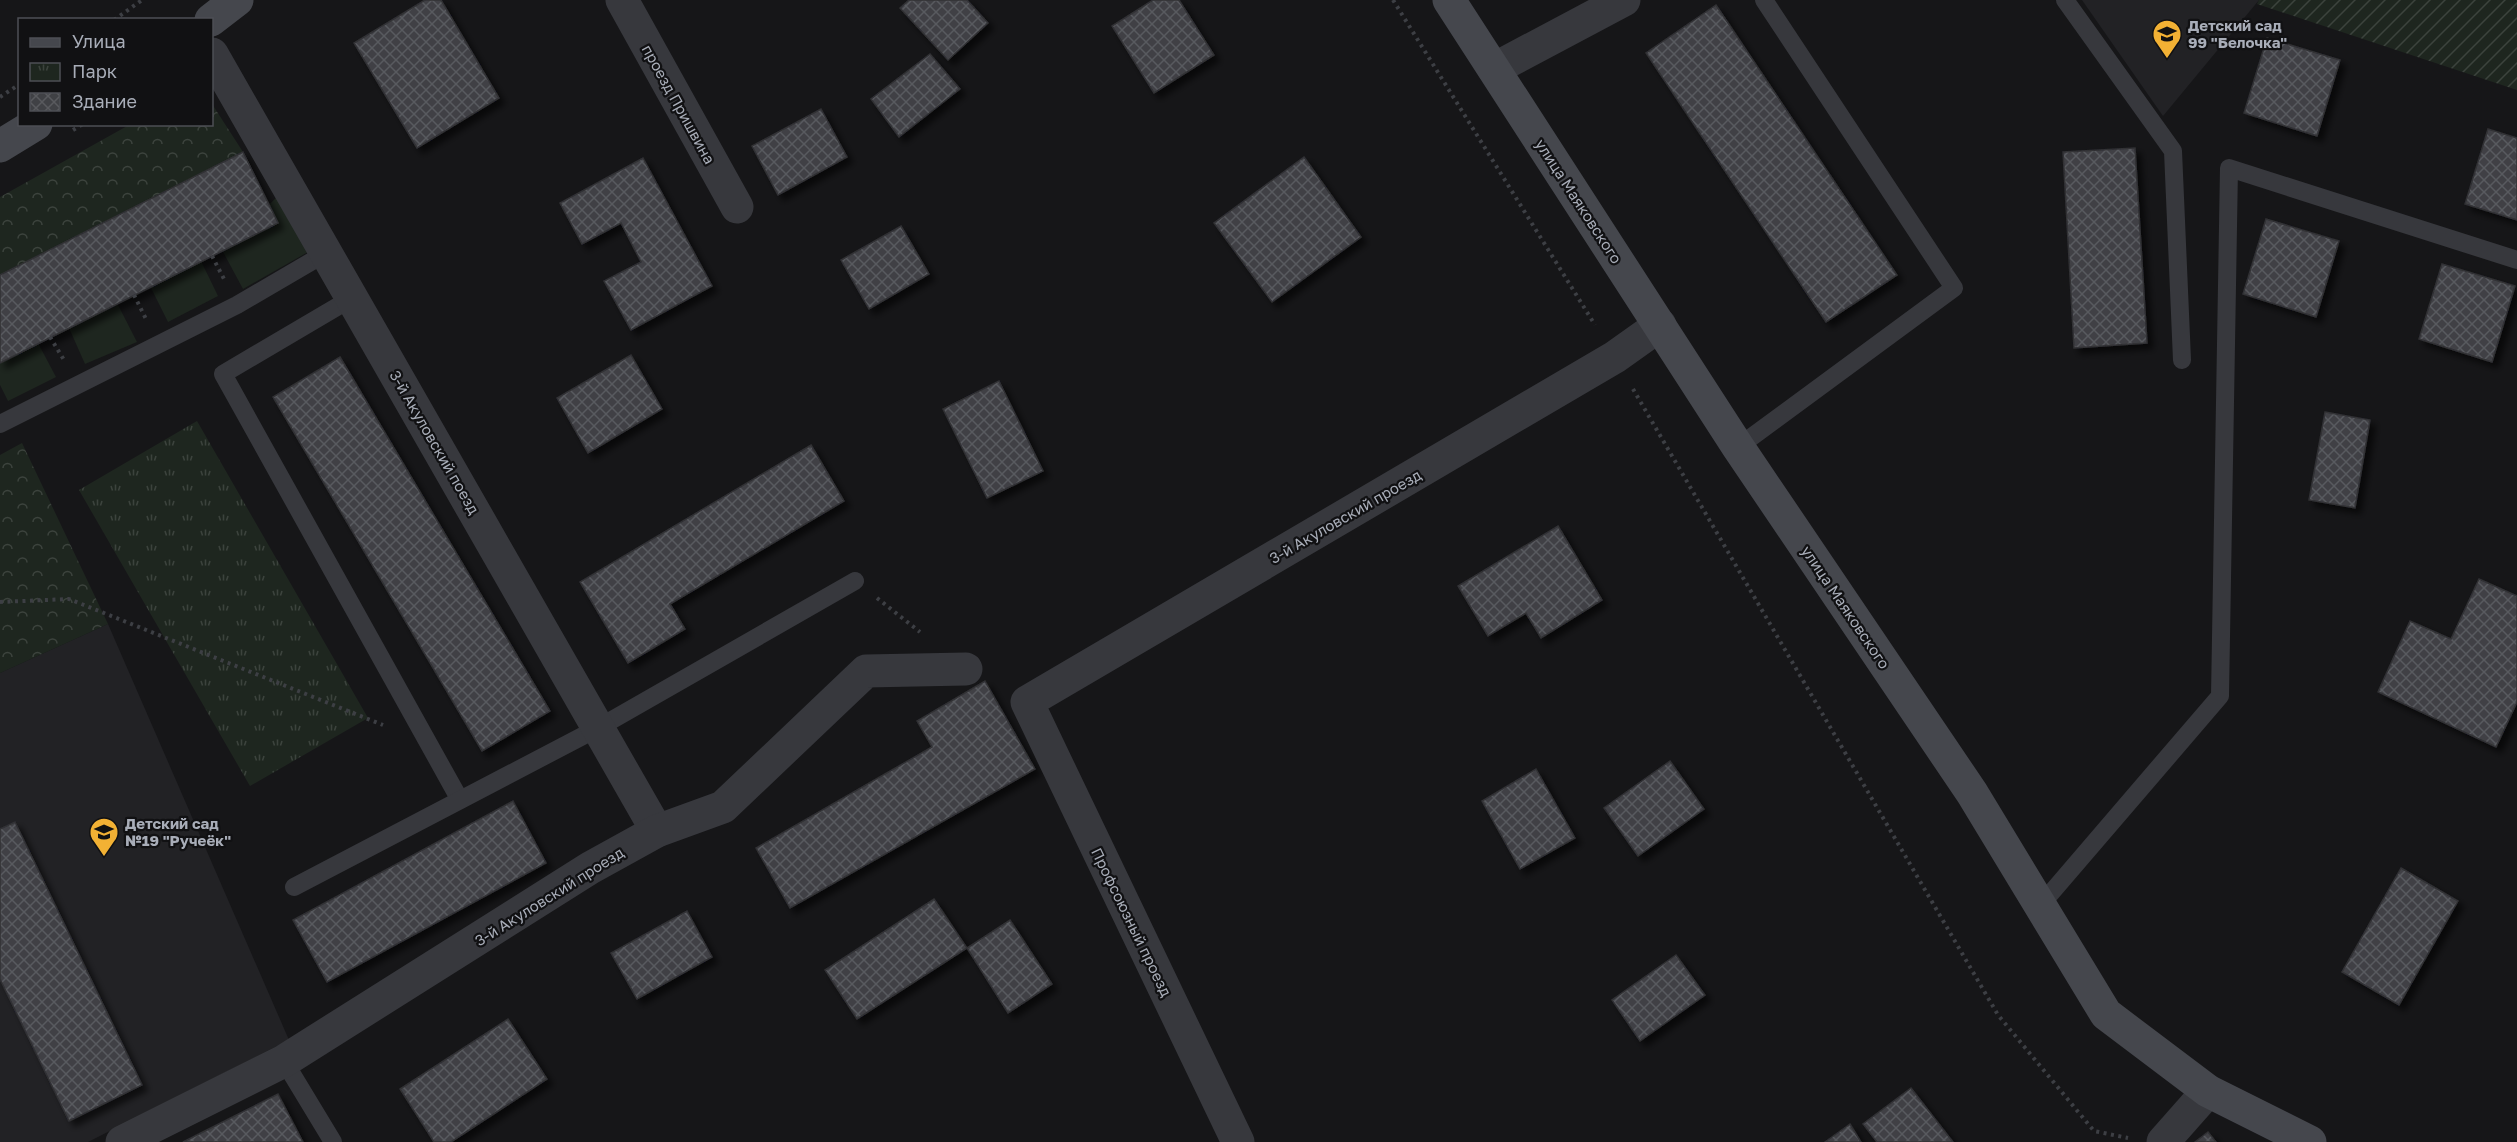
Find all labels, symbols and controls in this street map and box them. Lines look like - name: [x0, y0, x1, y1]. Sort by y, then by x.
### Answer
- place label: Детский сад 99 "Белочка": [2188, 16, 2287, 51]
- legend: [18, 18, 213, 126]
- school or university icon: Детский сад 99 "Белочка": [2151, 18, 2183, 60]
- text: Улица: [72, 30, 126, 52]
- street label: проезд Пришвина: [639, 41, 719, 167]
- text: Парк: [72, 60, 117, 82]
- text: Здание: [72, 90, 137, 112]
- street label: улица Маяковского: [1532, 135, 1626, 267]
- street label: 3-й Акуловский поезд: [386, 367, 484, 517]
- street label: 3-й Акуловский проезд: [1266, 465, 1424, 567]
- street label: улица Маяковского: [1798, 542, 1894, 672]
- place label: Детский сад №19 "Ручеёк": [125, 814, 231, 849]
- school or university icon: Детский сад №19 "Ручеёк": [88, 816, 120, 858]
- street label: 3-й Акуловский проезд: [471, 843, 627, 949]
- street label: Профсоюзный проезд: [1088, 845, 1176, 999]

